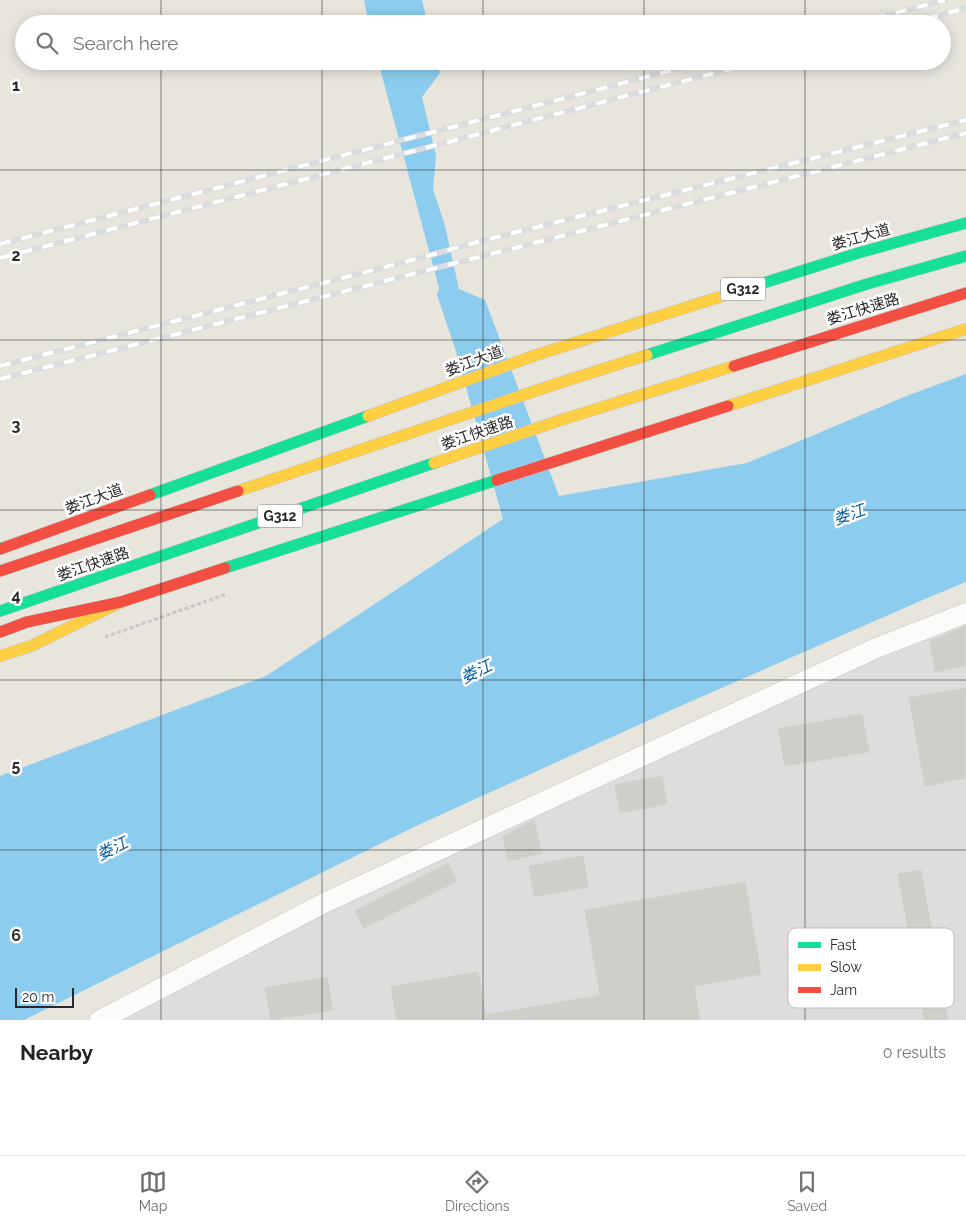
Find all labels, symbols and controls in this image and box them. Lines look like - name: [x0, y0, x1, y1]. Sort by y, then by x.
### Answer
- search box: [15, 15, 951, 70]
- icon: search: [33, 29, 61, 57]
- text: Search here: [73, 32, 179, 54]
- text: 1: [12, 76, 20, 95]
- street label: 娄江大道: [830, 220, 892, 254]
- text: 2: [11, 246, 21, 265]
- road number: G312: [720, 278, 766, 300]
- street label: 娄江快速路: [824, 289, 902, 329]
- street label: 娄江大道: [443, 342, 505, 380]
- street label: 娄江快速路: [439, 412, 515, 454]
- text: 3: [12, 416, 21, 435]
- street label: 娄江大道: [63, 480, 125, 518]
- water label: 娄江: [831, 500, 869, 529]
- road number: G312: [258, 504, 302, 528]
- street label: 娄江快速路: [55, 543, 131, 585]
- text: 4: [11, 586, 21, 605]
- water label: 娄江: [458, 655, 497, 687]
- text: 5: [12, 756, 21, 775]
- water label: 娄江: [94, 832, 133, 864]
- text: 6: [11, 926, 21, 945]
- legend: [788, 928, 954, 1008]
- text: Fast: [830, 937, 857, 953]
- text: Slow: [830, 959, 862, 975]
- text: Jam: [830, 982, 857, 998]
- scale bar: [15, 985, 74, 1008]
- text: 20 m: [22, 989, 54, 1005]
- text: Nearby: [20, 1040, 93, 1065]
- text: 0 results: [883, 1043, 946, 1062]
- tab: Map: [139, 1168, 167, 1214]
- tab: Directions: [445, 1168, 510, 1214]
- tab: Saved: [787, 1168, 827, 1214]

